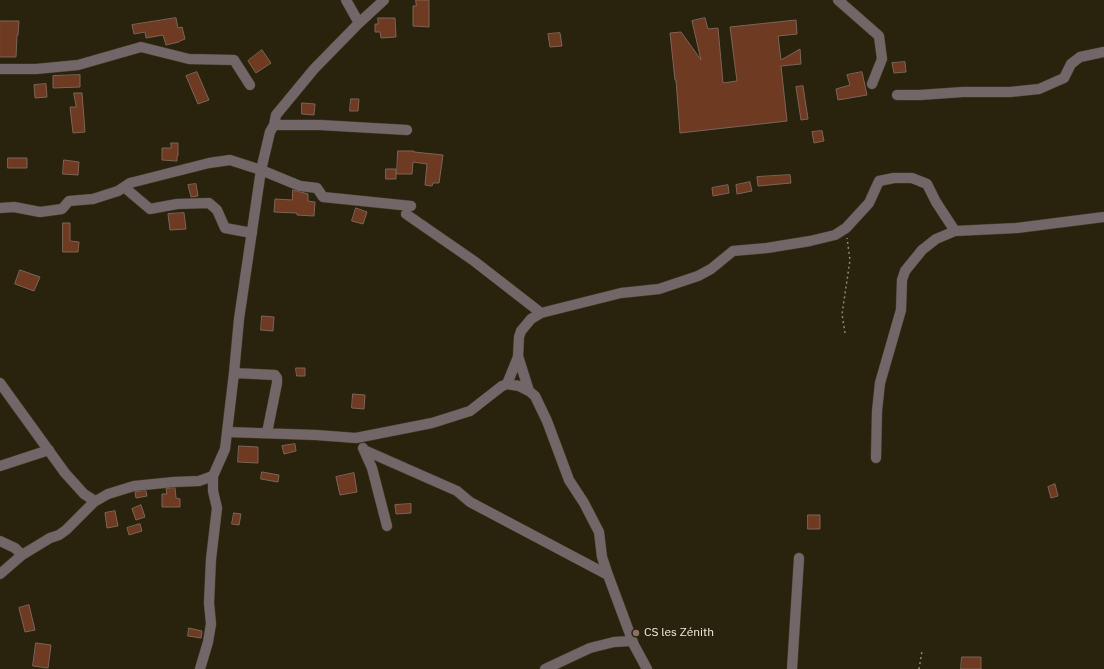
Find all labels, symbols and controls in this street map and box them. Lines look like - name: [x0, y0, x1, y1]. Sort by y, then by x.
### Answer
- place label: CS les Zénith: [644, 626, 714, 640]
- marker: CS les Zénith: [631, 628, 641, 638]

